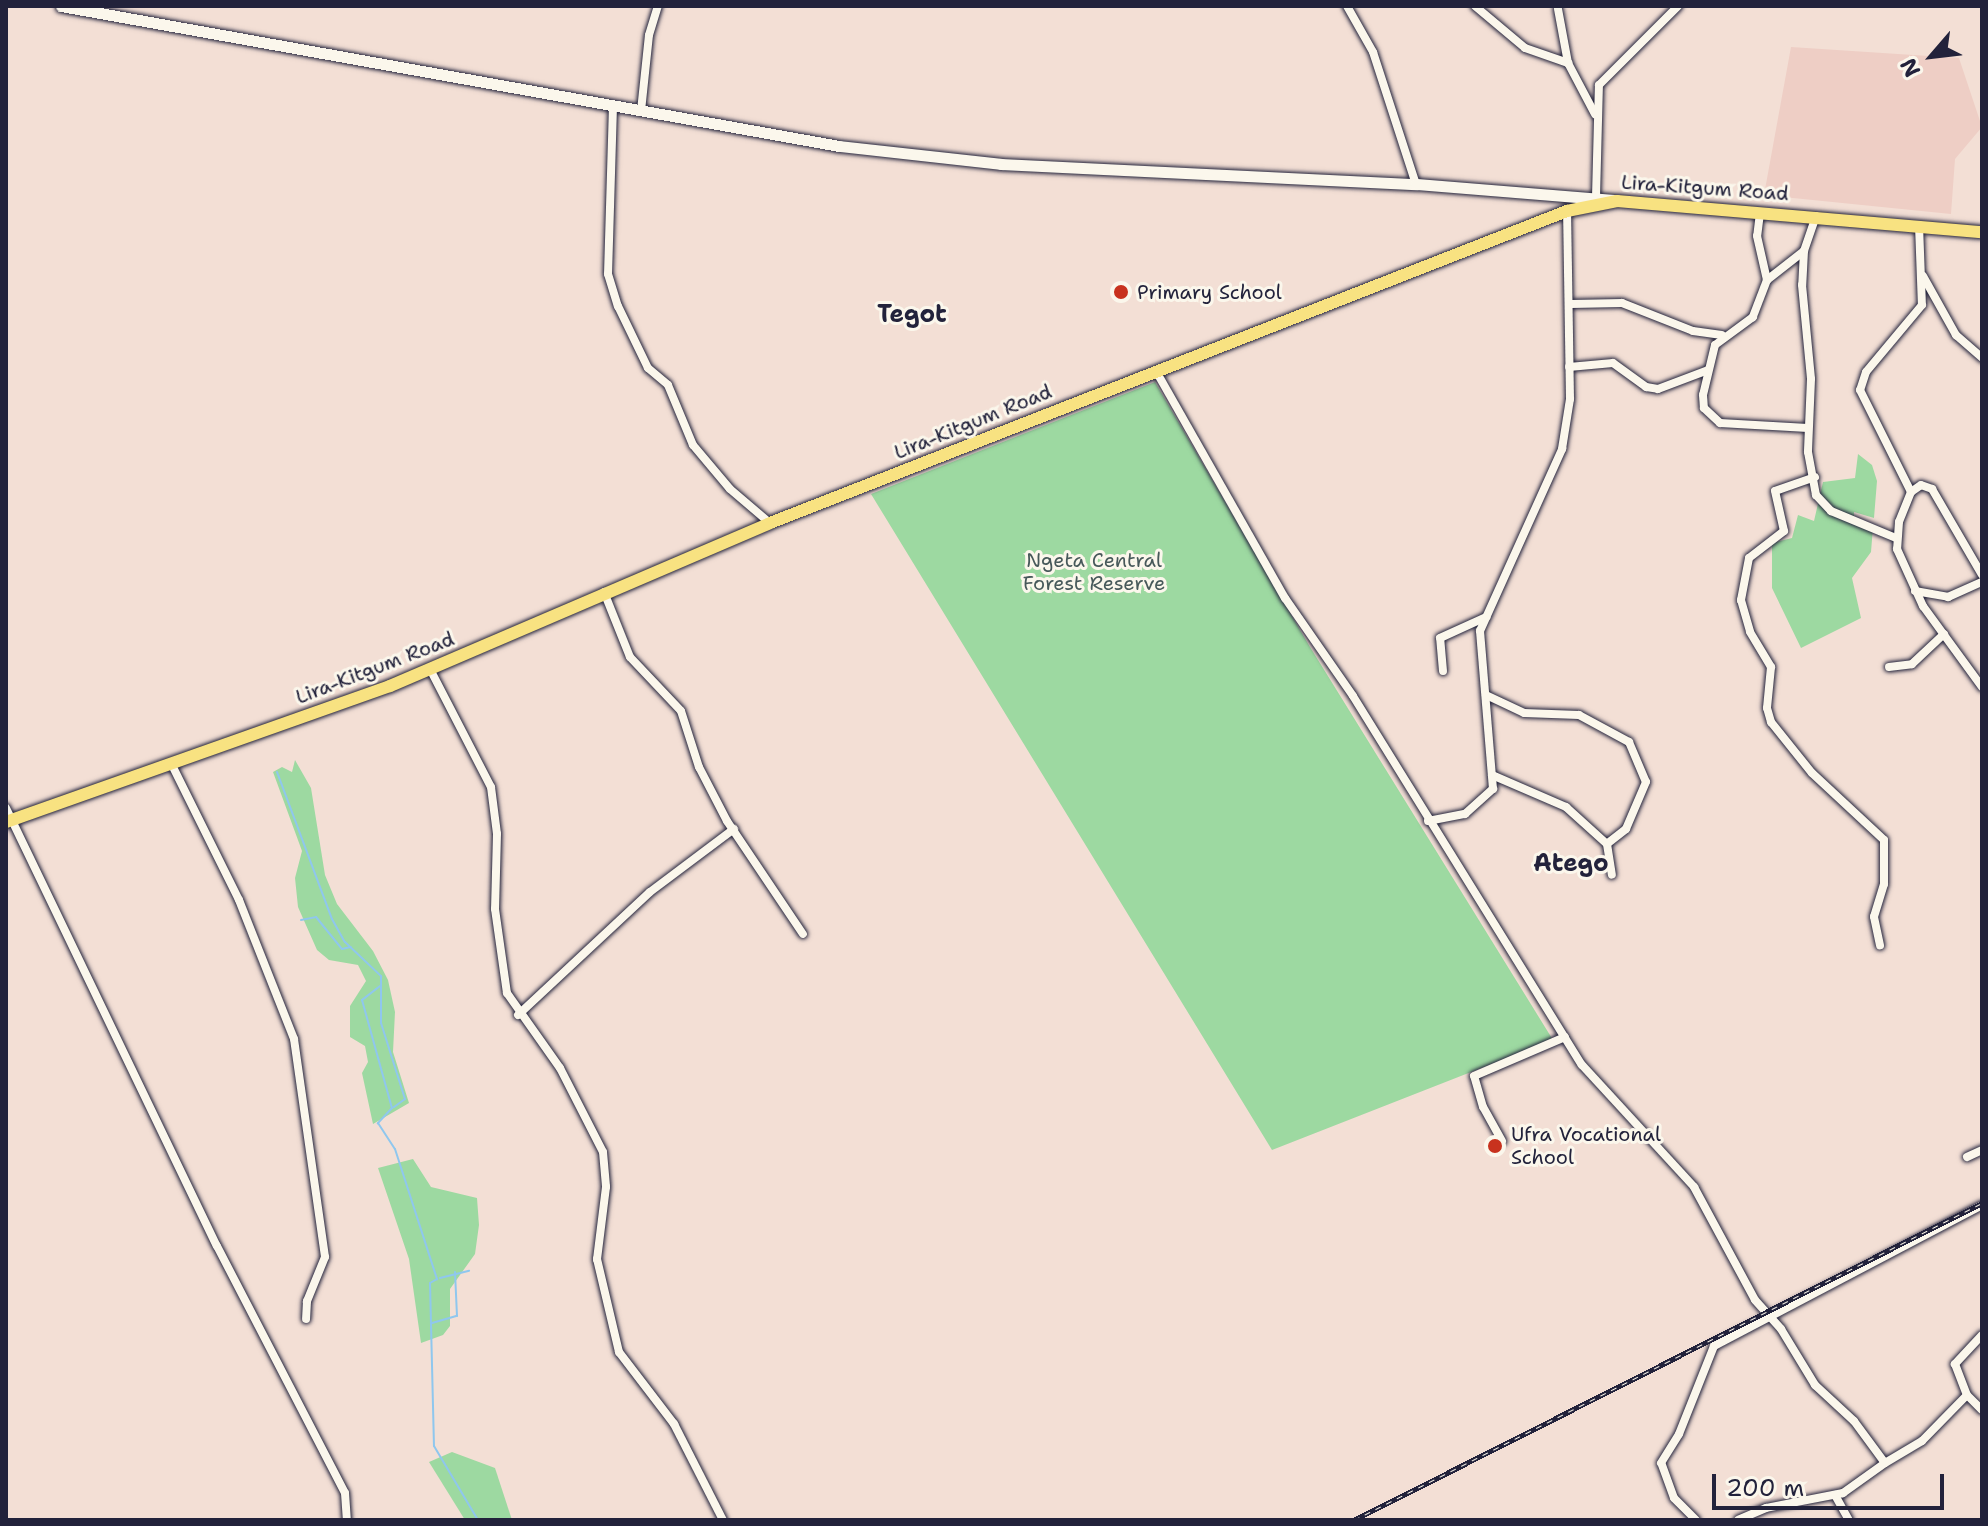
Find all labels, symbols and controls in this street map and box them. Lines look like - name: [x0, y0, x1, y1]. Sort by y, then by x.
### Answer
- north arrow: [1892, 16, 1972, 96]
- text: N: [1893, 53, 1927, 82]
- street label: Lira-Kitgum Road: [1620, 170, 1790, 206]
- place label: Primary School: [1137, 280, 1282, 304]
- marker: Primary School: [1112, 283, 1130, 301]
- district label: Tegot: [877, 301, 947, 329]
- street label: Lira-Kitgum Road: [891, 379, 1055, 465]
- park label: Ngeta Central Forest Reserve: [1023, 549, 1165, 596]
- street label: Lira-Kitgum Road: [292, 627, 458, 709]
- district label: Atego: [1533, 850, 1609, 878]
- place label: Ufra Vocational School: [1511, 1122, 1661, 1169]
- marker: Ufra Vocational School: [1486, 1137, 1504, 1155]
- scale bar: [1716, 1458, 1948, 1508]
- text: 200 m: [1726, 1472, 1804, 1504]

